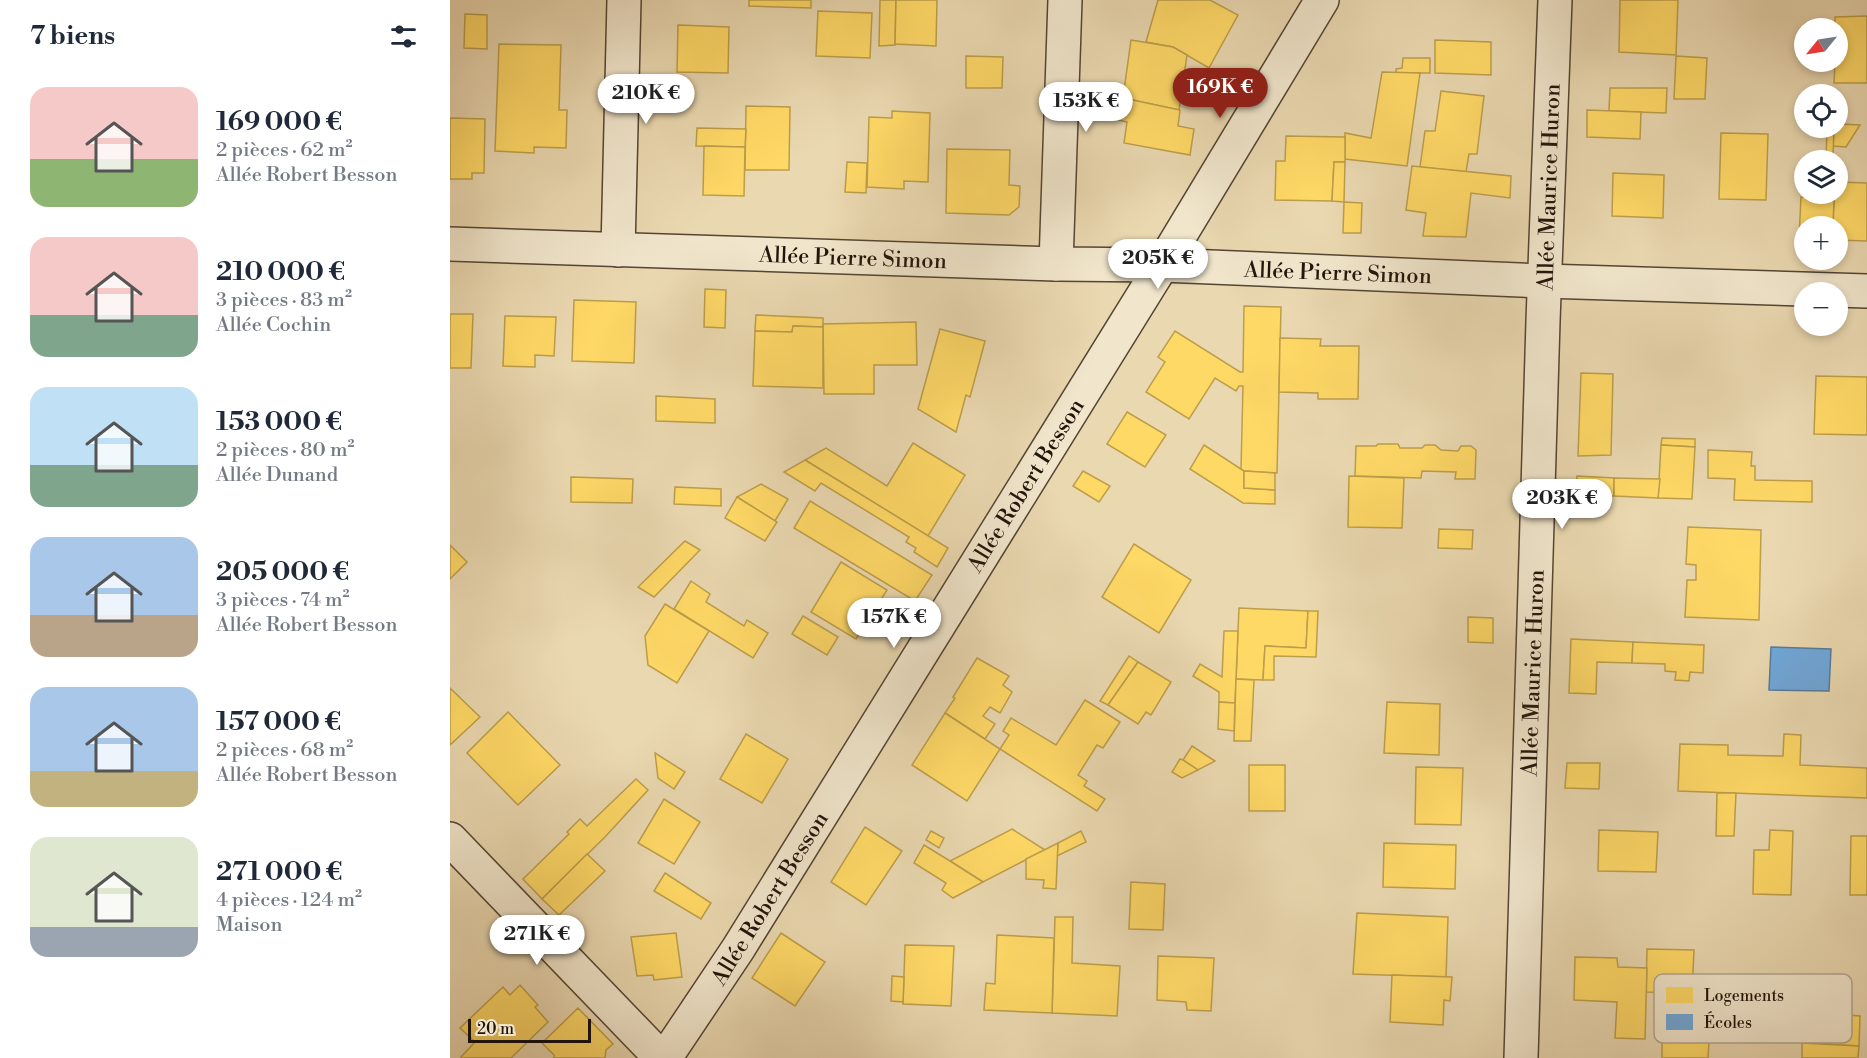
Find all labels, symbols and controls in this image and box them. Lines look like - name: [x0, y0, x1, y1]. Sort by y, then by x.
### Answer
- north arrow: [1794, 18, 1848, 72]
- map controls: [1794, 18, 1848, 336]
- text: 7 biens: [30, 20, 115, 52]
- icon: filters: [387, 20, 420, 53]
- pin: 169K €: [1171, 68, 1269, 119]
- pin: 210K €: [597, 74, 695, 125]
- text: 169K €: [1187, 75, 1253, 100]
- text: 210K €: [612, 81, 680, 106]
- pin: 153K €: [1037, 82, 1135, 133]
- street label: Allée Maurice Huron: [1532, 83, 1567, 292]
- button: locate: [1794, 84, 1848, 138]
- text: 153K €: [1053, 89, 1119, 114]
- text: 169 000 €: [216, 106, 342, 138]
- icon: home: [78, 111, 150, 183]
- text: 2 pièces · 62 m²: [216, 138, 352, 163]
- button: layers: [1794, 150, 1848, 204]
- text: Allée Robert Besson: [216, 163, 398, 188]
- button: +: [1794, 216, 1848, 270]
- pin: 205K €: [1109, 239, 1207, 290]
- street label: Allée Pierre Simon: [758, 242, 947, 275]
- text: 205K €: [1122, 246, 1194, 271]
- text: 210 000 €: [216, 256, 345, 288]
- street label: Allée Pierre Simon: [1243, 257, 1432, 290]
- icon: home: [78, 261, 150, 333]
- button: −: [1794, 282, 1848, 336]
- text: 3 pièces · 83 m²: [216, 288, 352, 313]
- text: Allée Cochin: [216, 313, 331, 338]
- street label: Allée Robert Besson: [961, 394, 1091, 578]
- text: 153 000 €: [216, 406, 342, 438]
- icon: home: [78, 411, 150, 483]
- text: 2 pièces · 80 m²: [216, 438, 354, 463]
- text: Allée Dunand: [216, 463, 338, 488]
- pin: 203K €: [1513, 479, 1611, 530]
- text: 203K €: [1526, 486, 1598, 511]
- text: 205 000 €: [216, 556, 349, 588]
- icon: home: [78, 561, 150, 633]
- street label: Allée Maurice Huron: [1516, 569, 1551, 778]
- text: 3 pièces · 74 m²: [216, 588, 349, 613]
- pin: 157K €: [845, 598, 943, 649]
- text: 157K €: [861, 605, 927, 630]
- text: Allée Robert Besson: [216, 613, 398, 638]
- text: 157 000 €: [216, 706, 341, 738]
- icon: home: [78, 711, 150, 783]
- text: 2 pièces · 68 m²: [216, 738, 353, 763]
- text: Allée Robert Besson: [216, 763, 398, 788]
- street label: Allée Robert Besson: [705, 807, 835, 991]
- text: 271 000 €: [216, 856, 343, 888]
- icon: home: [78, 861, 150, 933]
- text: 4 pièces · 124 m²: [216, 888, 362, 913]
- text: Maison: [216, 913, 282, 938]
- pin: 271K €: [488, 915, 586, 966]
- text: 271K €: [504, 922, 570, 947]
- legend: [1654, 974, 1852, 1043]
- text: Logements: [1704, 986, 1784, 1006]
- text: Écoles: [1704, 1011, 1752, 1033]
- scale bar: [468, 1016, 591, 1044]
- text: 20 m: [477, 1019, 514, 1039]

